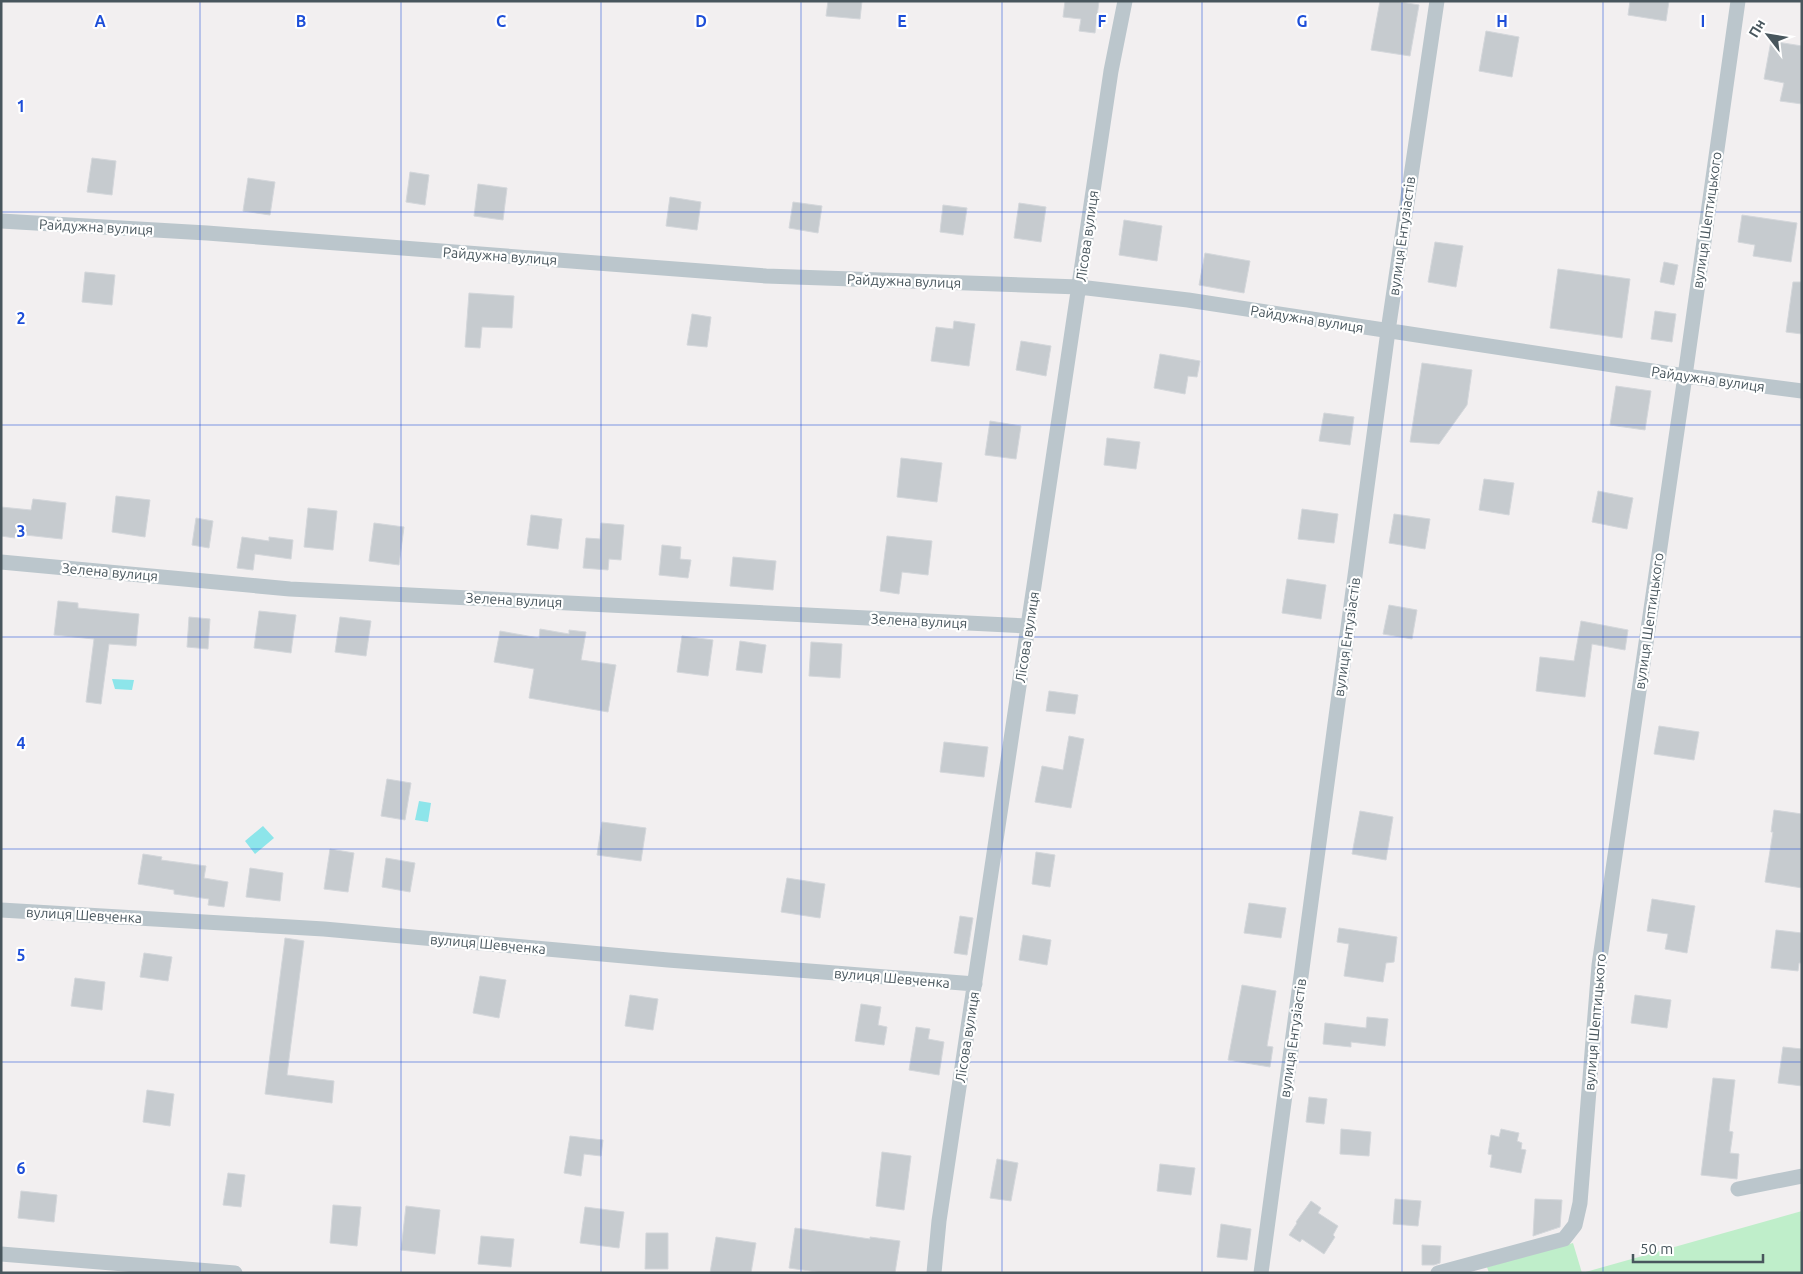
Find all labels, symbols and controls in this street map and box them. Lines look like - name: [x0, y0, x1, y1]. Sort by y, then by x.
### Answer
- north arrow: [1743, 10, 1793, 60]
- text: A: [94, 12, 106, 30]
- text: B: [296, 12, 306, 30]
- text: C: [496, 12, 506, 30]
- text: D: [695, 12, 707, 30]
- text: E: [897, 12, 907, 30]
- text: F: [1098, 12, 1107, 30]
- text: G: [1296, 12, 1308, 30]
- text: H: [1496, 12, 1508, 30]
- text: I: [1701, 12, 1705, 30]
- text: Пн: [1745, 16, 1768, 40]
- text: 1: [16, 97, 26, 115]
- street label: вулиця Шептицького: [1689, 151, 1725, 289]
- street label: вулиця Ентузіастів: [1386, 175, 1418, 297]
- street label: Лісова вулиця: [1073, 189, 1101, 283]
- street label: Райдужна вулиця: [38, 216, 154, 238]
- street label: Райдужна вулиця: [442, 244, 558, 268]
- street label: Райдужна вулиця: [847, 271, 961, 291]
- street label: Райдужна вулиця: [1249, 302, 1365, 336]
- text: 2: [16, 309, 26, 327]
- street label: Райдужна вулиця: [1650, 363, 1766, 395]
- text: 3: [16, 522, 26, 540]
- street label: вулиця Шептицького: [1631, 552, 1667, 690]
- street label: Зелена вулиця: [61, 560, 159, 584]
- street label: вулиця Ентузіастів: [1331, 576, 1363, 698]
- street label: Зелена вулиця: [465, 589, 563, 611]
- street label: Лісова вулиця: [1012, 590, 1042, 684]
- street label: Зелена вулиця: [870, 610, 968, 632]
- text: 4: [16, 734, 26, 752]
- street label: вулиця Шевченка: [26, 904, 142, 926]
- street label: вулиця Шевченка: [429, 931, 547, 957]
- text: 5: [16, 946, 26, 964]
- street label: вулиця Шептицького: [1581, 953, 1609, 1091]
- street label: вулиця Шевченка: [833, 965, 951, 991]
- street label: вулиця Ентузіастів: [1277, 977, 1309, 1099]
- street label: Лісова вулиця: [952, 990, 982, 1084]
- text: 6: [16, 1159, 26, 1177]
- scale bar: [1633, 1232, 1763, 1264]
- text: 50 m: [1640, 1240, 1673, 1257]

